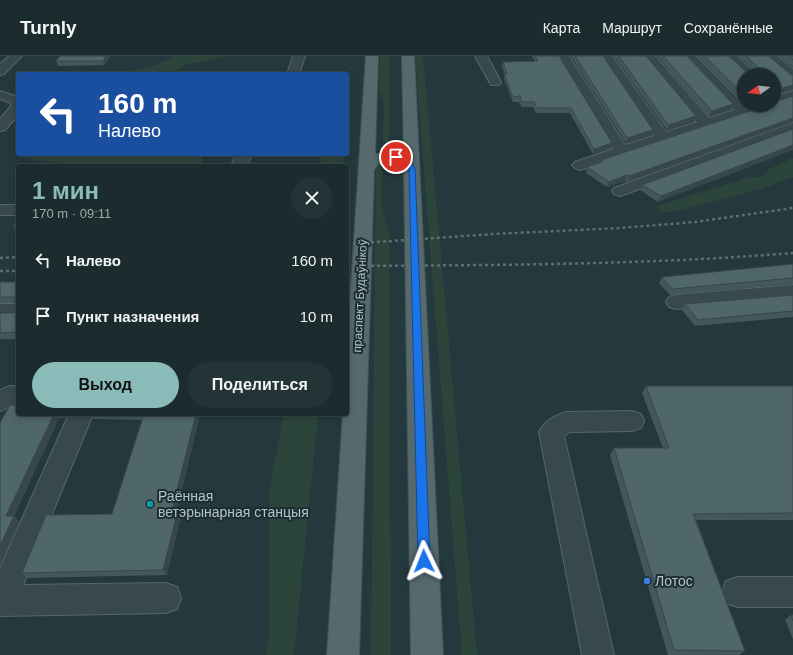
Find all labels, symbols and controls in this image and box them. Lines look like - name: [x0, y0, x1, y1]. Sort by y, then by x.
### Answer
- text: Turnly: [20, 17, 77, 38]
- text: Карта: [543, 20, 580, 36]
- text: Маршрут: [602, 20, 662, 36]
- text: Сохранённые: [684, 20, 773, 36]
- north arrow: [737, 68, 781, 112]
- map controls: [737, 68, 781, 112]
- icon: left: [32, 88, 84, 140]
- text: 160 m: [98, 88, 177, 119]
- text: Налево: [98, 121, 161, 141]
- pin: [379, 140, 413, 174]
- icon: arrive: [385, 146, 407, 168]
- text: 1 мин: [32, 177, 99, 204]
- button: close: [291, 177, 333, 219]
- text: 170 m · 09:11: [32, 206, 111, 221]
- street label: праспект Будаўнікоў: [350, 239, 370, 353]
- icon: left: [32, 249, 54, 271]
- text: Налево: [66, 252, 121, 269]
- text: 160 m: [291, 252, 333, 269]
- icon: arrive: [32, 305, 54, 327]
- text: Пункт назначения: [66, 308, 199, 325]
- text: 10 m: [300, 308, 333, 325]
- button: Выход: [32, 362, 179, 408]
- button: Поделиться: [187, 362, 333, 408]
- place label: Раённая ветэрынарная станцыя: [158, 488, 309, 520]
- marker: Раённая ветэрынарная станцыя: [145, 499, 155, 509]
- position arrow: [403, 540, 445, 582]
- place label: Лотос: [655, 573, 693, 589]
- marker: Лотос: [642, 576, 652, 586]

